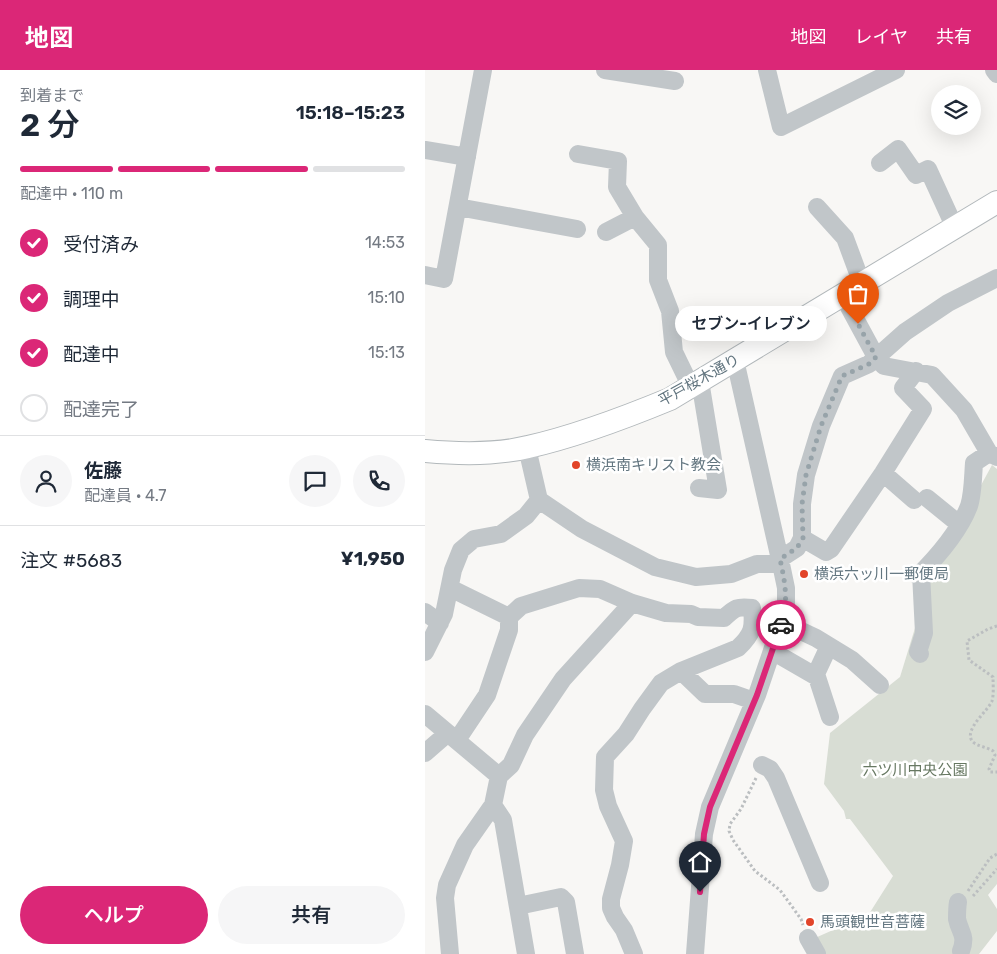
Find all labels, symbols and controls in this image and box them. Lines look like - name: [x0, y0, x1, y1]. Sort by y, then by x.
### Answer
- text: 地図: [25, 24, 73, 52]
- text: 地図: [791, 26, 827, 48]
- text: レイヤ: [855, 26, 908, 48]
- text: 共有: [936, 26, 972, 48]
- map controls: [931, 85, 981, 135]
- button: layers: [931, 85, 981, 135]
- text: 到着まで: [20, 86, 84, 105]
- text: 15:18–15:23: [296, 101, 405, 124]
- text: 2 分: [20, 106, 79, 144]
- text: 配達中 · 110 m: [20, 184, 123, 203]
- icon: check: [20, 229, 48, 257]
- text: 受付済み: [63, 233, 139, 256]
- text: 14:53: [365, 233, 405, 252]
- pin: [837, 273, 879, 324]
- icon: bag: [844, 280, 872, 308]
- icon: check: [20, 284, 48, 312]
- text: 調理中: [63, 288, 120, 311]
- text: 15:10: [368, 288, 405, 307]
- callout: セブン-イレブン: [675, 306, 828, 342]
- text: セブン-イレブン: [691, 314, 811, 333]
- icon: check: [20, 339, 48, 367]
- text: 配達中: [63, 343, 120, 366]
- text: 15:13: [368, 343, 405, 362]
- street label: 平戸桜木通り: [655, 350, 743, 410]
- text: 配達完了: [63, 398, 139, 421]
- button: person: [20, 455, 72, 507]
- button: chat: [289, 455, 341, 507]
- button: phone: [353, 455, 405, 507]
- place label: 横浜南キリスト教会: [586, 456, 721, 474]
- text: 佐藤: [84, 459, 122, 482]
- marker: 横浜南キリスト教会: [570, 459, 582, 471]
- text: 配達員 · 4.7: [84, 486, 167, 505]
- text: ¥1,950: [341, 547, 405, 570]
- text: 注文 #5683: [20, 549, 122, 572]
- place label: 横浜六ッ川一郵便局: [814, 565, 949, 583]
- marker: 横浜六ッ川一郵便局: [798, 568, 810, 580]
- courier: [756, 600, 806, 650]
- icon: car: [767, 611, 795, 639]
- park label: 六ツ川中央公園: [862, 761, 968, 779]
- pin: [679, 841, 721, 892]
- icon: home: [686, 848, 714, 876]
- button: ヘルプ: [20, 886, 208, 944]
- button: 共有: [218, 886, 405, 944]
- place label: 馬頭観世音菩薩: [820, 913, 925, 931]
- marker: 馬頭観世音菩薩: [804, 916, 816, 928]

